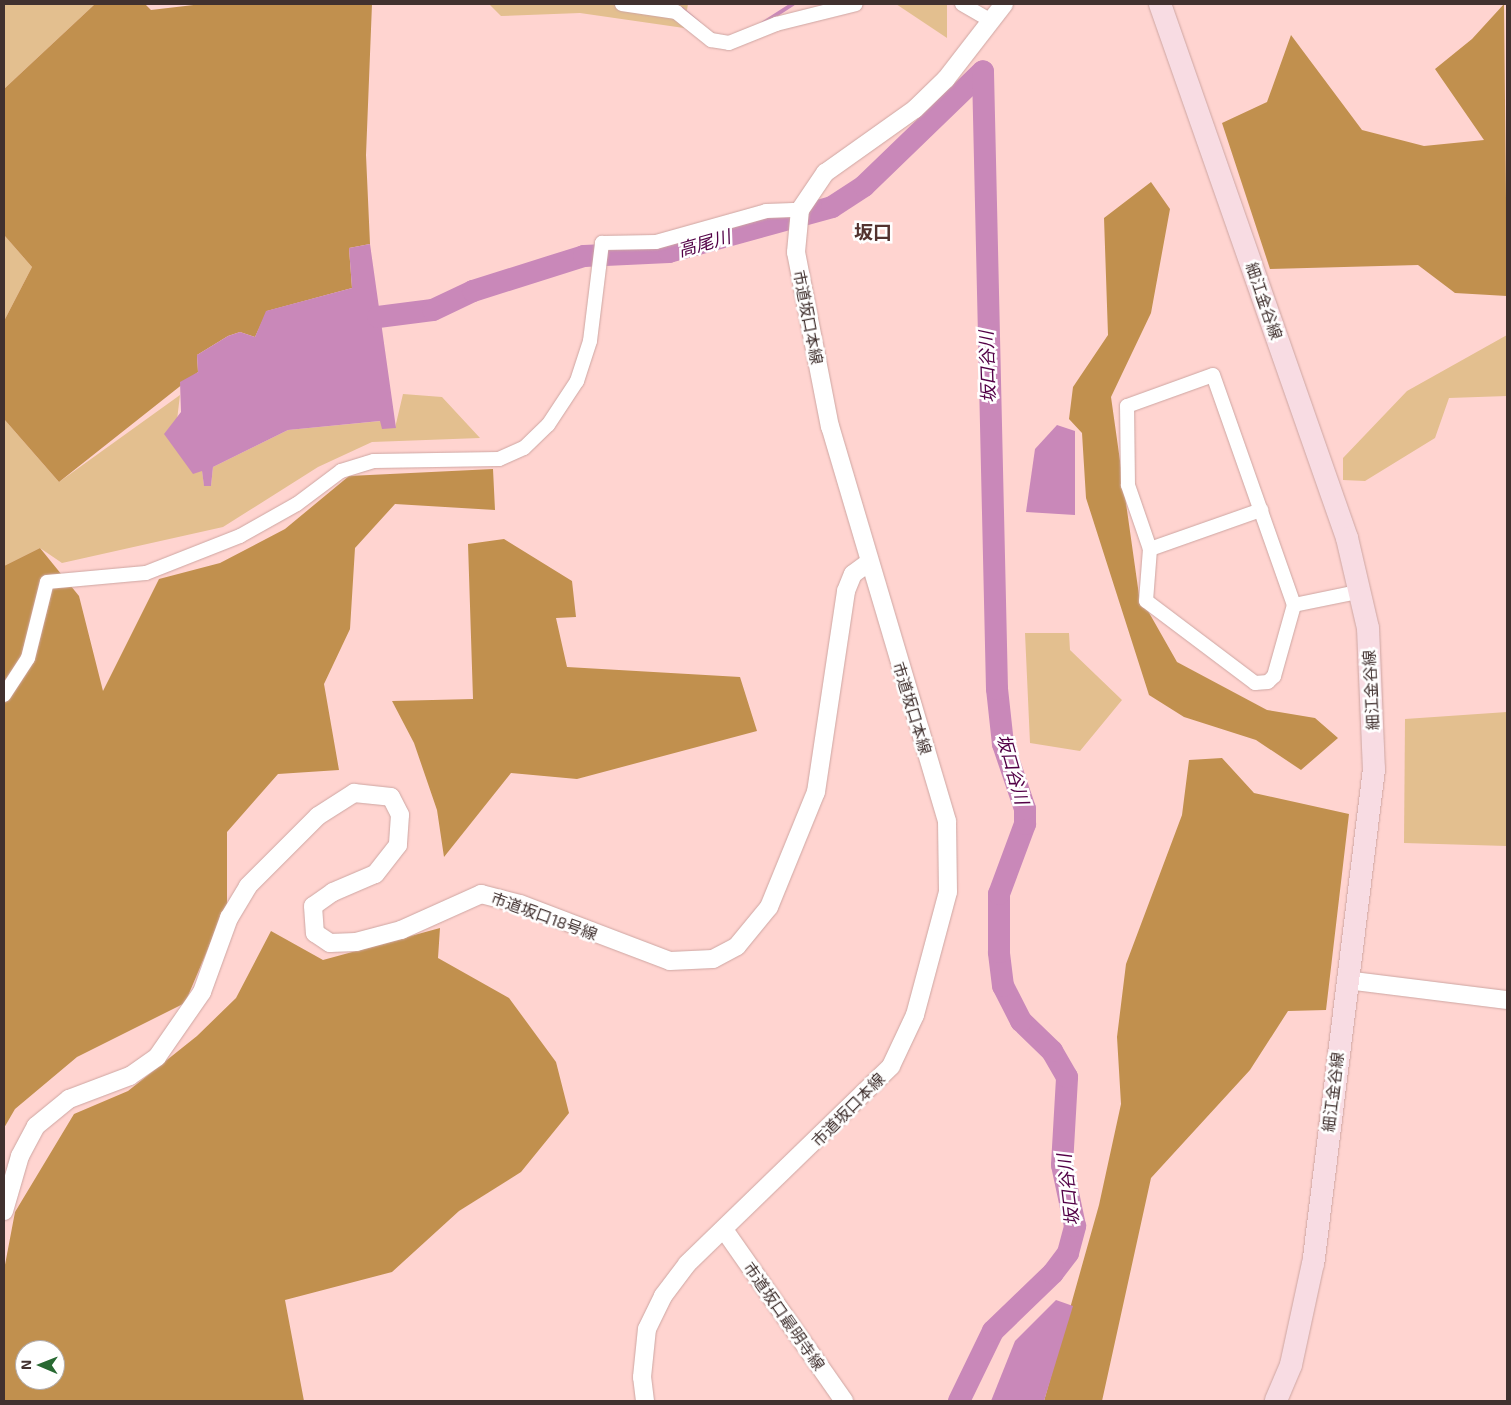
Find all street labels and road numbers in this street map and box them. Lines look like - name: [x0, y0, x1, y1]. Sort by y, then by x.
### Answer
- street label: 細江金谷線: [1242, 260, 1286, 342]
- street label: 市道坂口本線: [789, 268, 827, 366]
- street label: 細江金谷線: [1359, 650, 1383, 730]
- street label: 市道坂口本線: [889, 659, 935, 757]
- street label: 市道坂口18号線: [488, 888, 600, 944]
- street label: 細江金谷線: [1319, 1051, 1347, 1133]
- street label: 市道坂口本線: [807, 1069, 889, 1151]
- street label: 市道坂口最明寺線: [739, 1258, 829, 1374]

